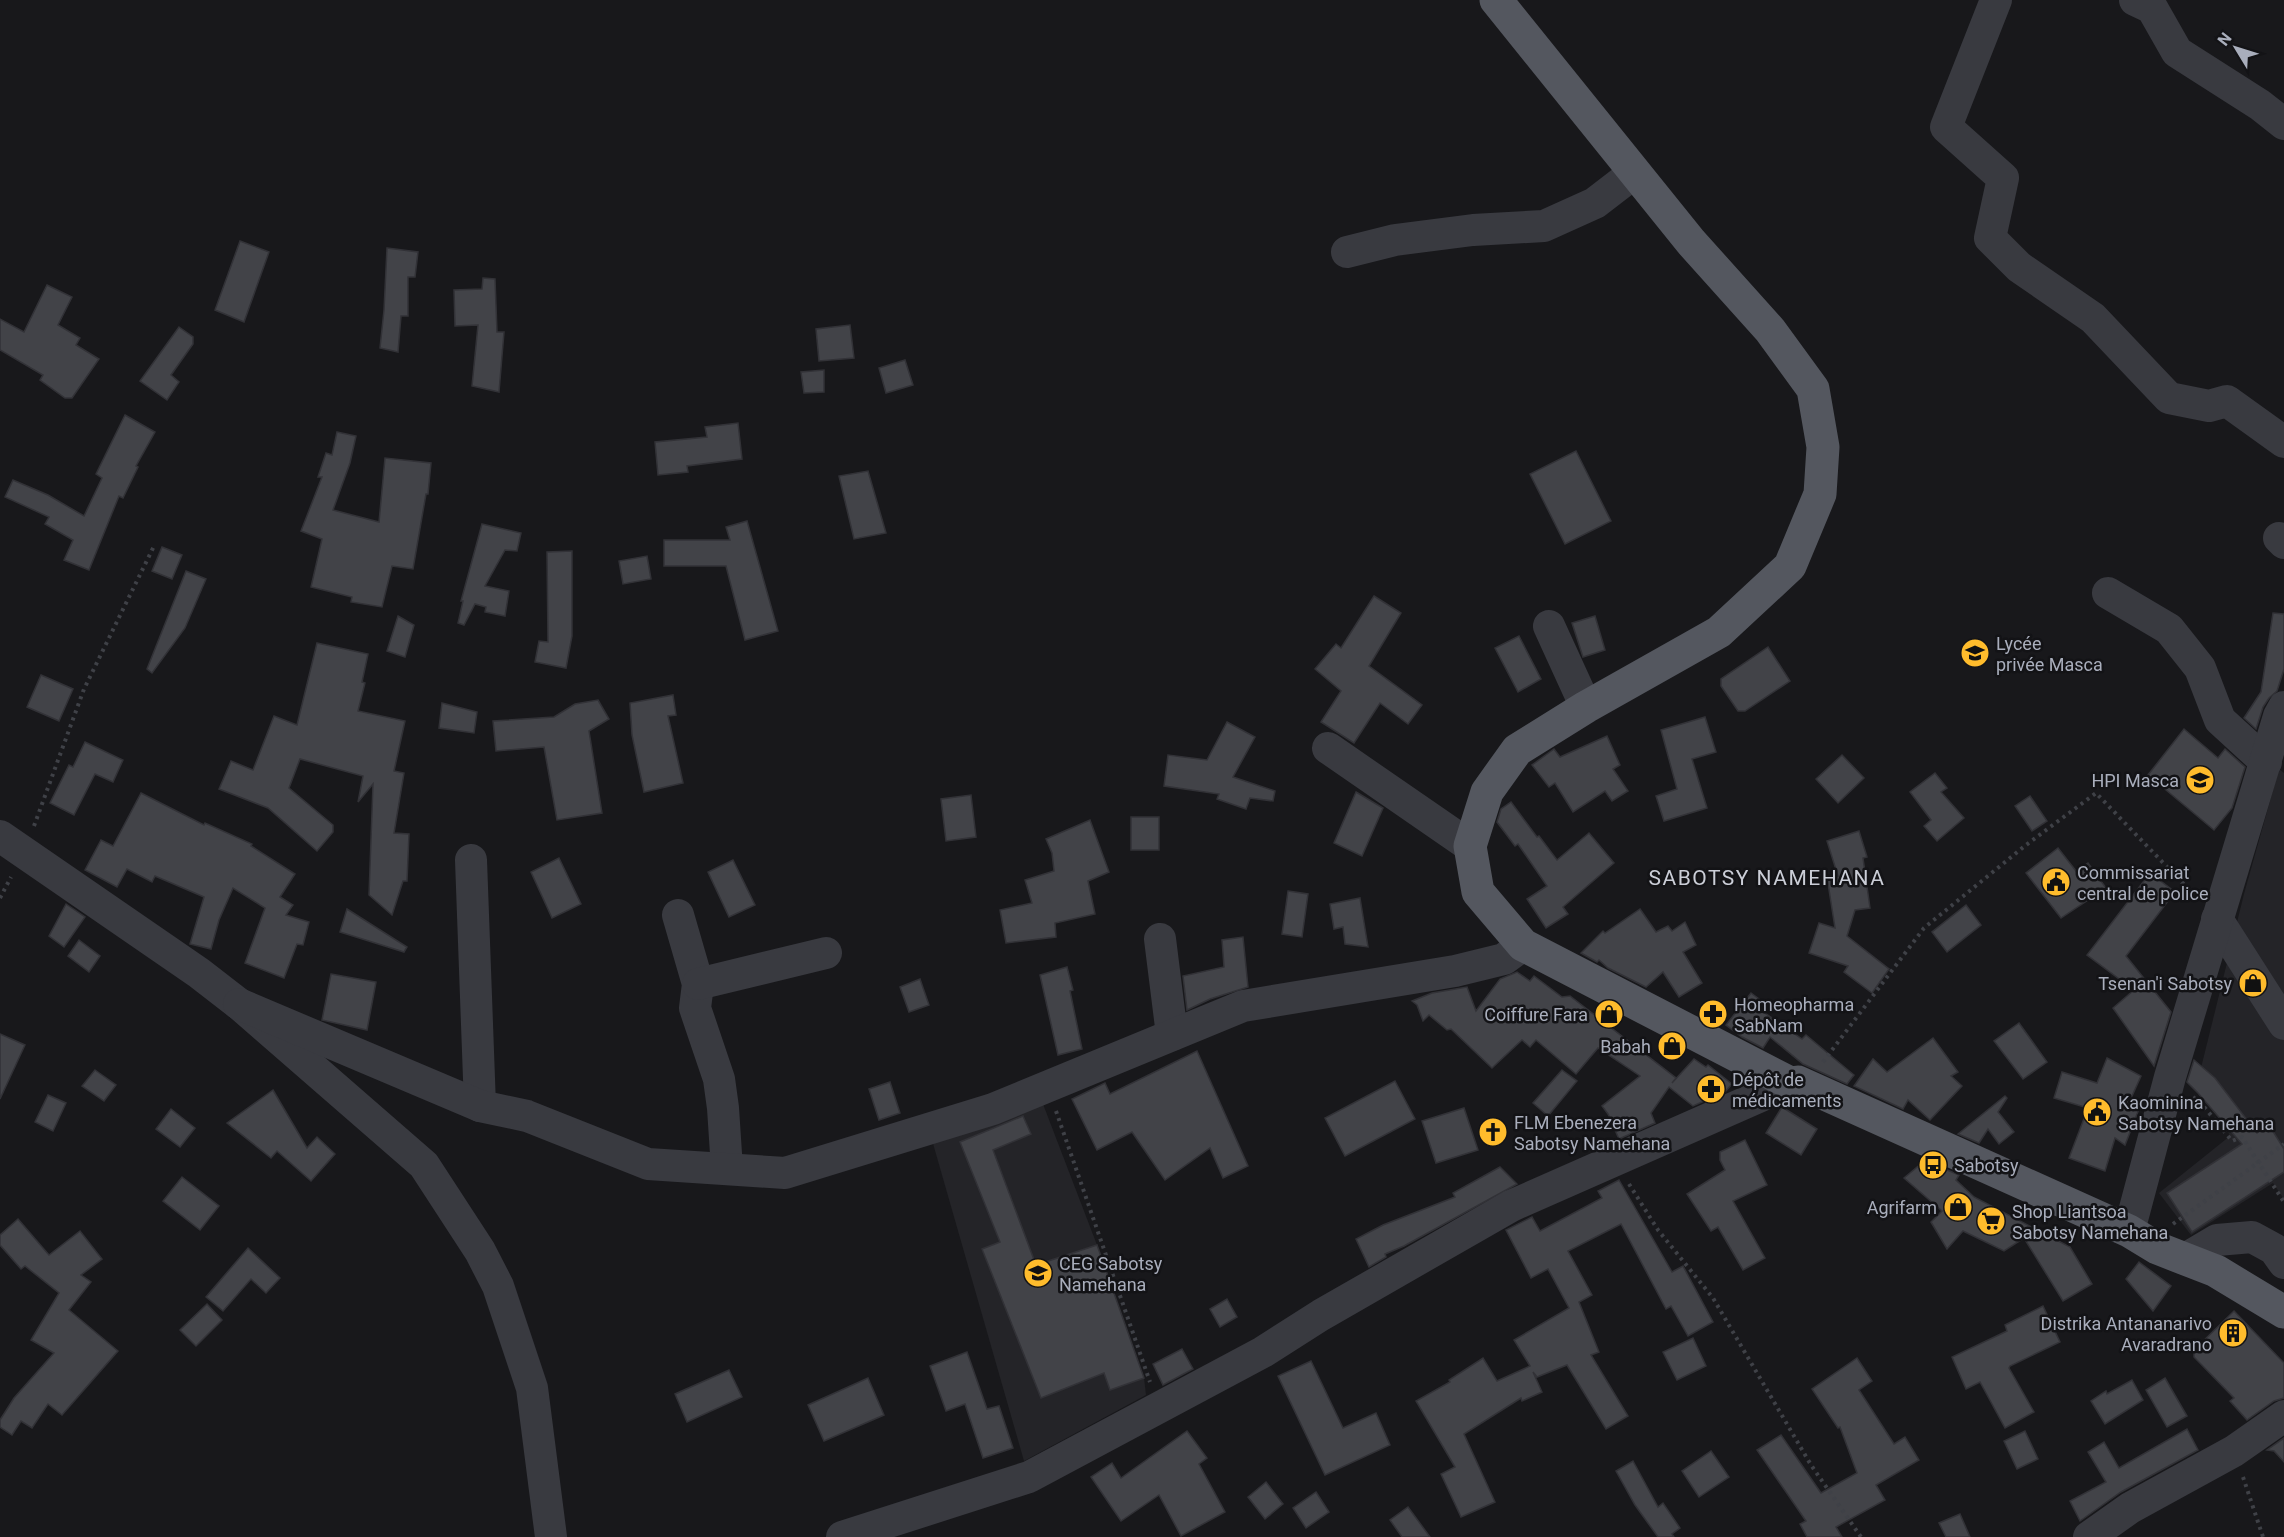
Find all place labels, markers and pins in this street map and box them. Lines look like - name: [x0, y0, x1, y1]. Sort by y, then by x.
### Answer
- place label: Lycée privée Masca: [1996, 633, 2103, 675]
- school or university icon: Lycée privée Masca: [1959, 637, 1991, 669]
- school or university icon: HPI Masca: [2184, 764, 2216, 796]
- place label: HPI Masca: [2091, 770, 2179, 791]
- place label: Commissariat central de police: [2077, 862, 2208, 904]
- public building icon: Commissariat central de police: [2040, 866, 2072, 898]
- shop icon: Tsenan'i Sabotsy: [2237, 967, 2269, 999]
- place label: Tsenan'i Sabotsy: [2098, 973, 2232, 994]
- place label: Homeopharma SabNam: [1734, 994, 1854, 1036]
- shop icon: Coiffure Fara: [1593, 998, 1625, 1030]
- pharmacy icon: Homeopharma SabNam: [1697, 998, 1729, 1030]
- place label: Coiffure Fara: [1484, 1004, 1588, 1025]
- shop icon: Babah: [1656, 1030, 1688, 1062]
- place label: Babah: [1600, 1036, 1651, 1057]
- place label: Dépôt de médicaments: [1732, 1069, 1842, 1111]
- pharmacy icon: Dépôt de médicaments: [1695, 1073, 1727, 1105]
- place label: Kaominina Sabotsy Namehana: [2118, 1092, 2274, 1134]
- public building icon: Kaominina Sabotsy Namehana: [2081, 1096, 2113, 1128]
- place label: FLM Ebenezera Sabotsy Namehana: [1514, 1112, 1670, 1154]
- church icon: FLM Ebenezera Sabotsy Namehana: [1477, 1116, 1509, 1148]
- bus stop icon: Sabotsy: [1917, 1149, 1949, 1181]
- place label: Sabotsy: [1954, 1155, 2019, 1176]
- shop icon: Agrifarm: [1942, 1191, 1974, 1223]
- place label: Agrifarm: [1867, 1197, 1937, 1218]
- place label: Shop Liantsoa Sabotsy Namehana: [2012, 1201, 2168, 1243]
- supermarket icon: Shop Liantsoa Sabotsy Namehana: [1975, 1205, 2007, 1237]
- place label: CEG Sabotsy Namehana: [1059, 1253, 1163, 1295]
- school or university icon: CEG Sabotsy Namehana: [1022, 1257, 1054, 1289]
- place label: Distrika Antananarivo Avaradrano: [2041, 1313, 2212, 1355]
- building icon: Distrika Antananarivo Avaradrano: [2217, 1317, 2249, 1349]

